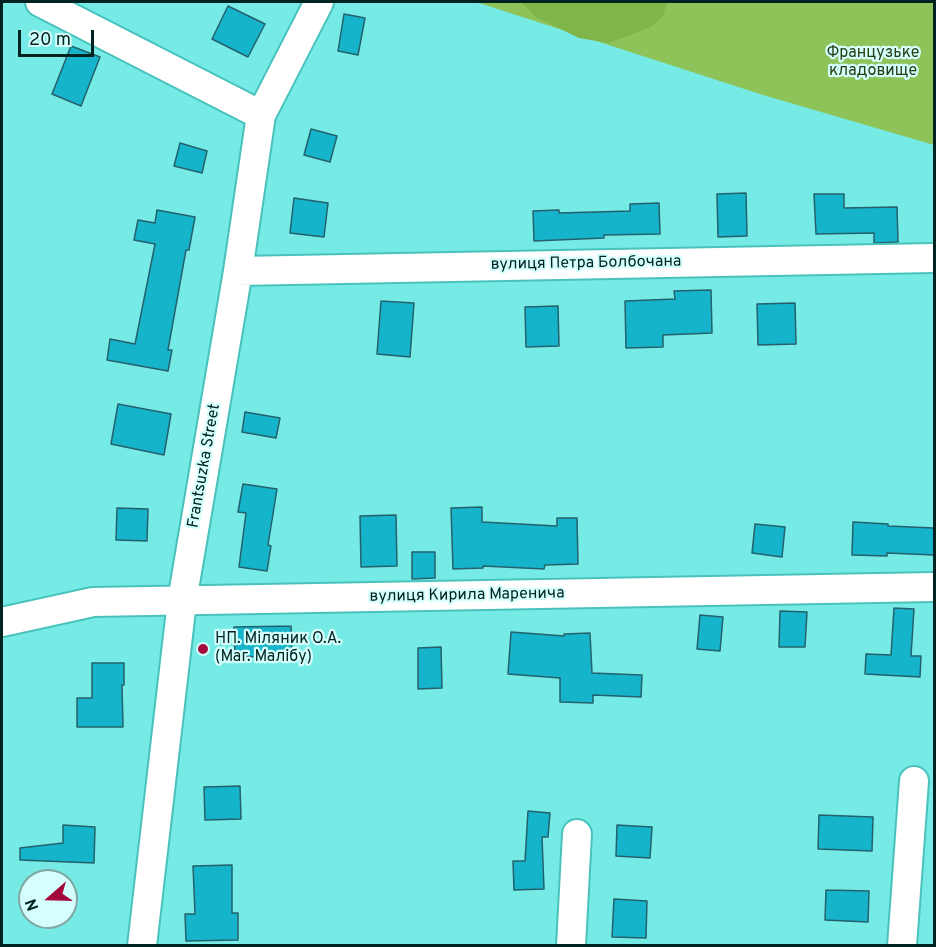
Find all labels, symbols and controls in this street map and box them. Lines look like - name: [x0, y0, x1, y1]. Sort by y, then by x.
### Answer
- scale bar: [21, 18, 98, 56]
- text: 20 m: [29, 29, 71, 52]
- park label: Французьке кладовище: [827, 44, 919, 82]
- street label: вулиця Петра Болбочана: [490, 253, 682, 275]
- street label: Frantsuzka Street: [185, 402, 225, 530]
- street label: вулиця Кирила Маренича: [369, 585, 565, 607]
- place label: НП. Міляник О.А. (Маг. Малібу): [215, 630, 341, 668]
- marker: НП. Міляник О.А. (Маг. Малібу): [196, 642, 210, 656]
- north arrow: [18, 869, 78, 929]
- text: N: [22, 896, 44, 913]

